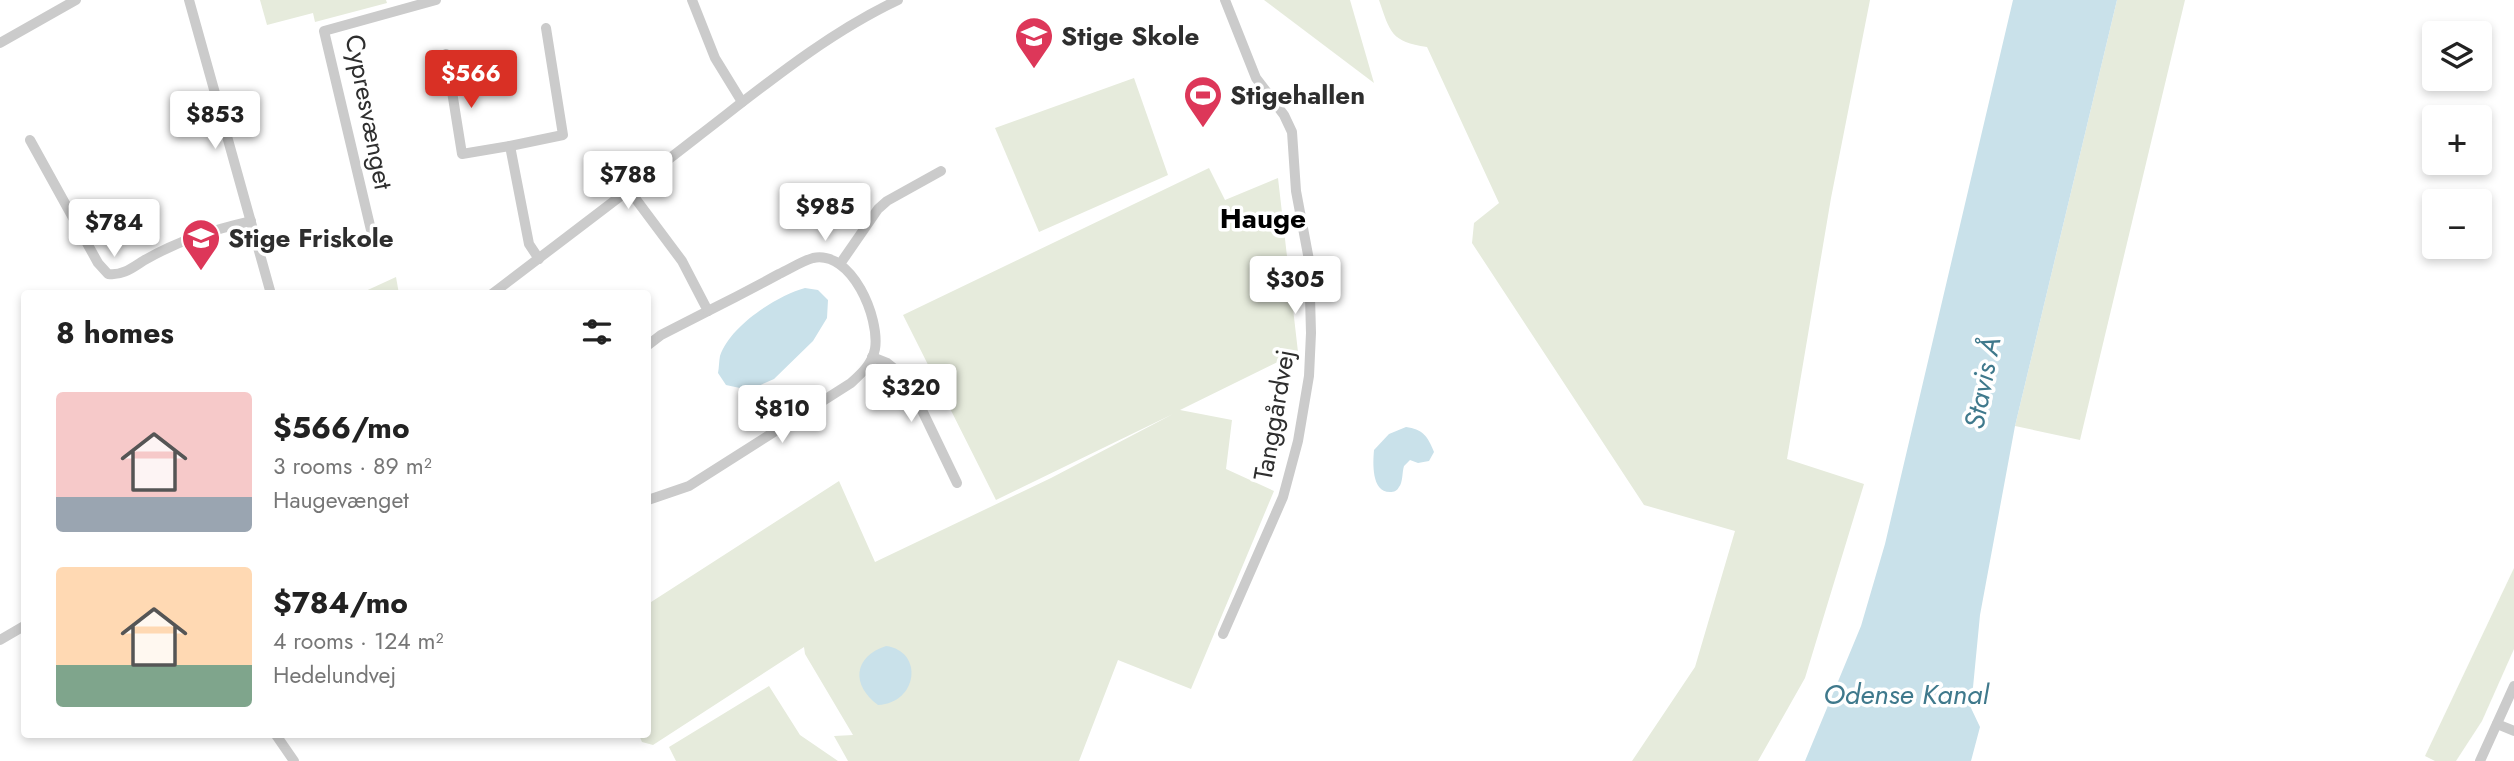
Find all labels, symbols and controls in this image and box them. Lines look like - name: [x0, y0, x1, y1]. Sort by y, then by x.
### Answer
- school or university icon: Stige Skole: [1013, 15, 1055, 70]
- place label: Stige Skole: [1061, 17, 1199, 55]
- map controls: [2422, 21, 2492, 259]
- button: layers: [2422, 21, 2492, 91]
- street label: Cypresvænget: [335, 31, 403, 194]
- pin: $566: [430, 50, 512, 110]
- text: $566: [441, 56, 501, 90]
- sports icon: Stigehallen: [1182, 74, 1224, 129]
- place label: Stigehallen: [1230, 76, 1365, 114]
- pin: $853: [174, 92, 256, 151]
- text: $853: [186, 97, 244, 131]
- button: +: [2422, 105, 2492, 175]
- pin: $788: [587, 152, 669, 211]
- text: $788: [599, 157, 657, 191]
- pin: $985: [784, 184, 866, 243]
- text: $985: [796, 189, 854, 223]
- button: −: [2422, 189, 2492, 259]
- district label: Hauge: [1220, 198, 1306, 239]
- pin: $784: [73, 200, 155, 259]
- text: $784: [85, 205, 143, 239]
- school or university icon: Stige Friskole: [180, 217, 222, 272]
- place label: Stige Friskole: [228, 219, 394, 257]
- pin: $305: [1254, 256, 1336, 316]
- text: $305: [1266, 262, 1324, 296]
- text: 8 homes: [56, 311, 174, 354]
- icon: filters: [578, 313, 616, 351]
- water label: Stavis Å: [1953, 333, 2012, 433]
- street label: Tanggårdvej: [1244, 346, 1304, 484]
- pin: $320: [870, 364, 952, 424]
- text: $320: [882, 370, 940, 404]
- pin: $810: [741, 386, 823, 445]
- text: $810: [754, 391, 810, 425]
- text: $566/mo: [273, 406, 410, 449]
- icon: home: [112, 420, 196, 504]
- text: 3 rooms · 89 m²: [273, 449, 432, 483]
- text: Haugevænget: [273, 483, 409, 517]
- text: $784/mo: [273, 581, 408, 624]
- icon: home: [112, 595, 196, 679]
- text: 4 rooms · 124 m²: [273, 624, 444, 658]
- text: Hedelundvej: [273, 658, 396, 692]
- water label: Odense Kanal: [1823, 674, 1990, 715]

